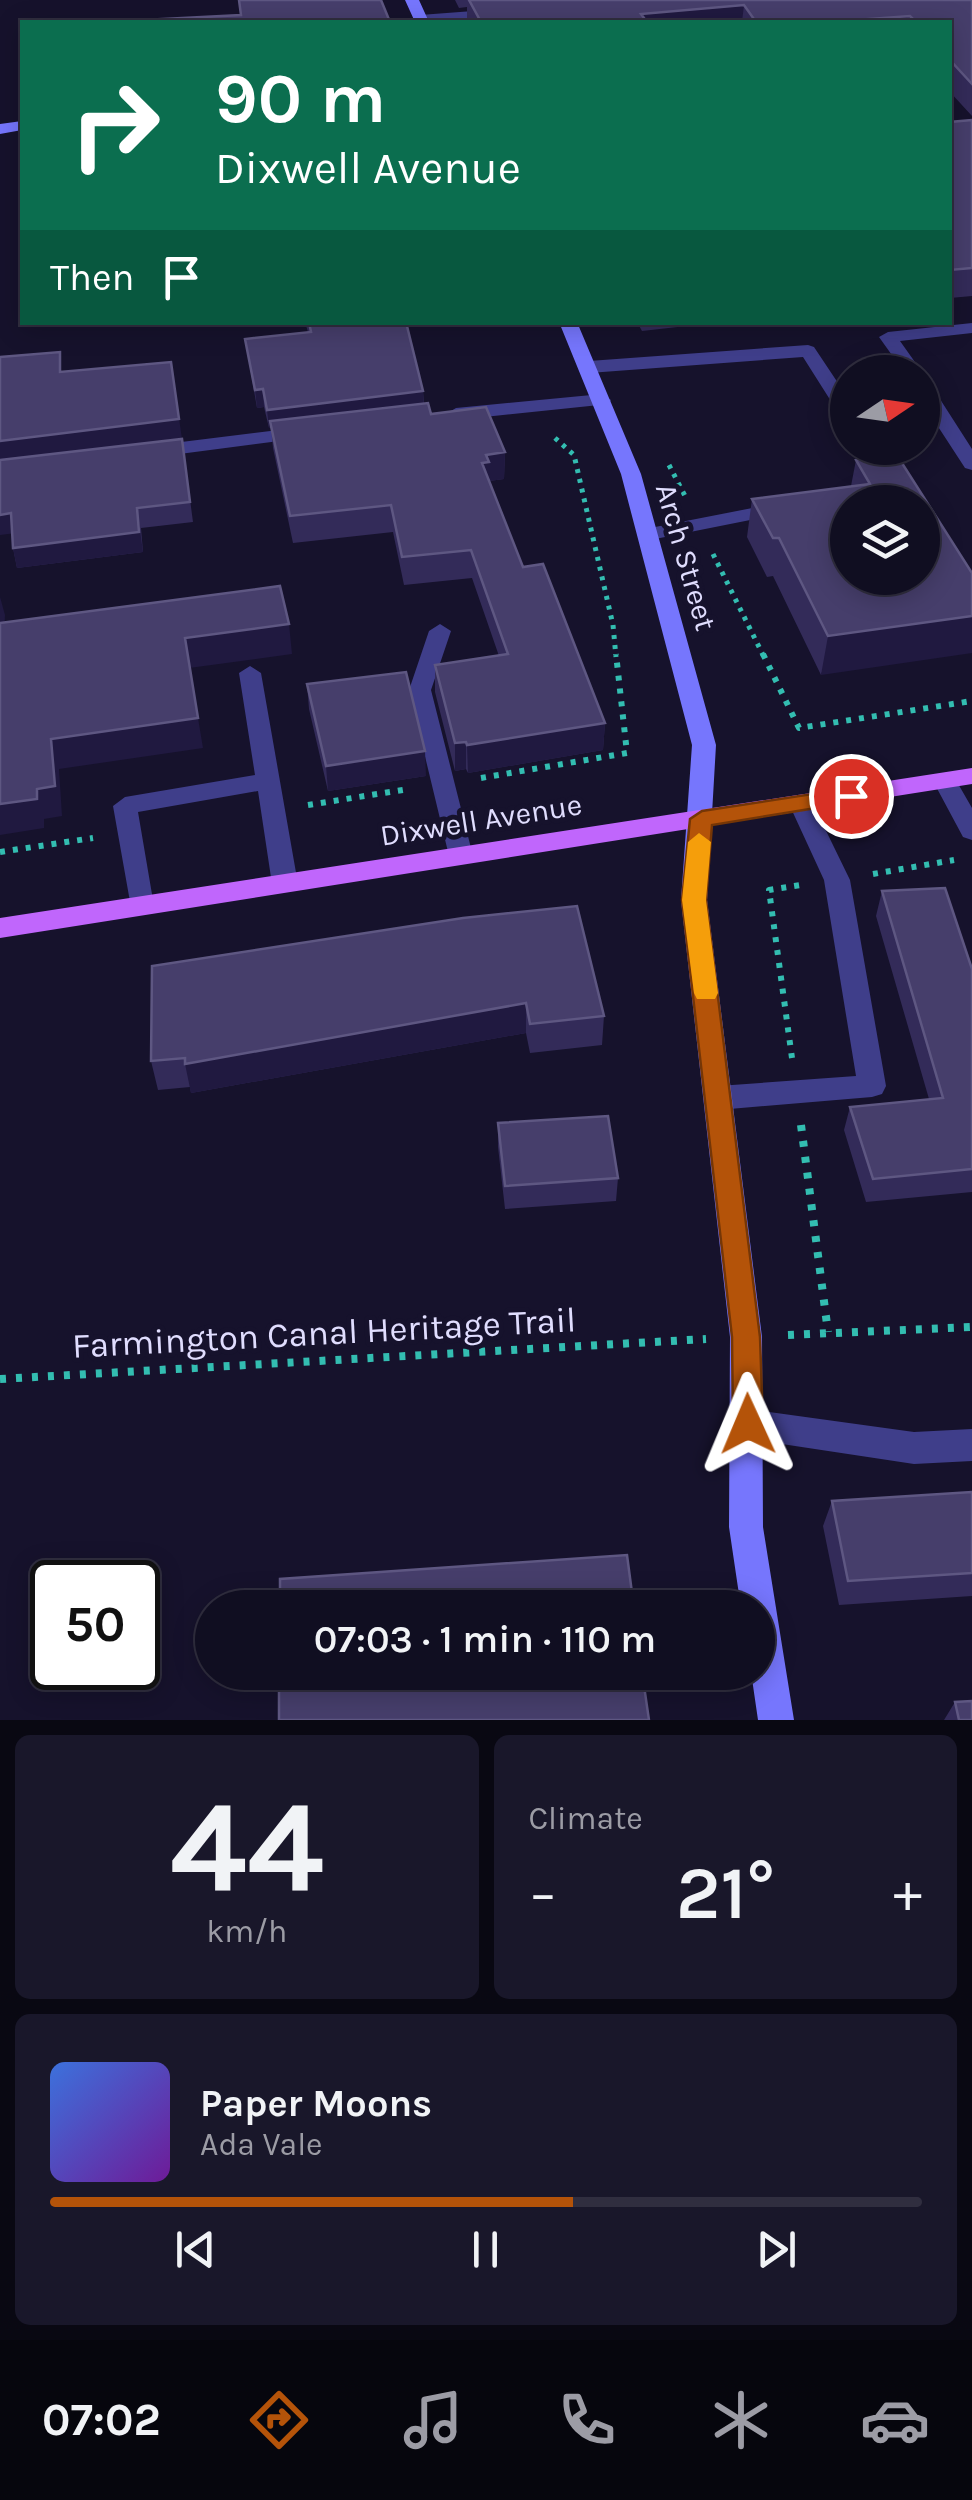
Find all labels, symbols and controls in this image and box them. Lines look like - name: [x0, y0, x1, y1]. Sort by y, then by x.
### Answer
- text: 90 m: [215, 58, 386, 140]
- icon: right: [50, 60, 180, 190]
- text: Dixwell Avenue: [215, 142, 521, 194]
- icon: arrive: [154, 250, 209, 305]
- text: Then: [50, 255, 134, 300]
- north arrow: [830, 355, 940, 465]
- map controls: [830, 355, 940, 595]
- street label: Arch Street: [648, 479, 724, 635]
- button: layers: [830, 485, 940, 595]
- pin: [809, 754, 894, 839]
- icon: arrive: [824, 769, 879, 824]
- street label: Dixwell Avenue: [377, 786, 585, 854]
- street label: Farmington Canal Heritage Trail: [71, 1299, 577, 1367]
- position arrow: [696, 1372, 800, 1476]
- speed limit sign: 50: [30, 1560, 160, 1690]
- text: 07:03 · 1 min · 110 m: [314, 1617, 656, 1662]
- text: 44: [169, 1772, 324, 1924]
- text: Climate: [529, 1800, 643, 1837]
- text: 21°: [676, 1849, 775, 1937]
- text: −: [529, 1861, 557, 1925]
- text: +: [893, 1861, 922, 1925]
- text: km/h: [206, 1913, 287, 1950]
- text: Paper Moons: [200, 2081, 432, 2126]
- text: Ada Vale: [200, 2126, 323, 2163]
- icon: previous: [168, 2222, 223, 2277]
- icon: pause: [458, 2222, 513, 2277]
- icon: next: [749, 2222, 804, 2277]
- icon: directions: [244, 2385, 314, 2455]
- icon: music: [398, 2385, 468, 2455]
- icon: phone: [552, 2385, 622, 2455]
- icon: climate: [706, 2385, 776, 2455]
- icon: car: [860, 2385, 930, 2455]
- text: 07:02: [42, 2394, 161, 2446]

